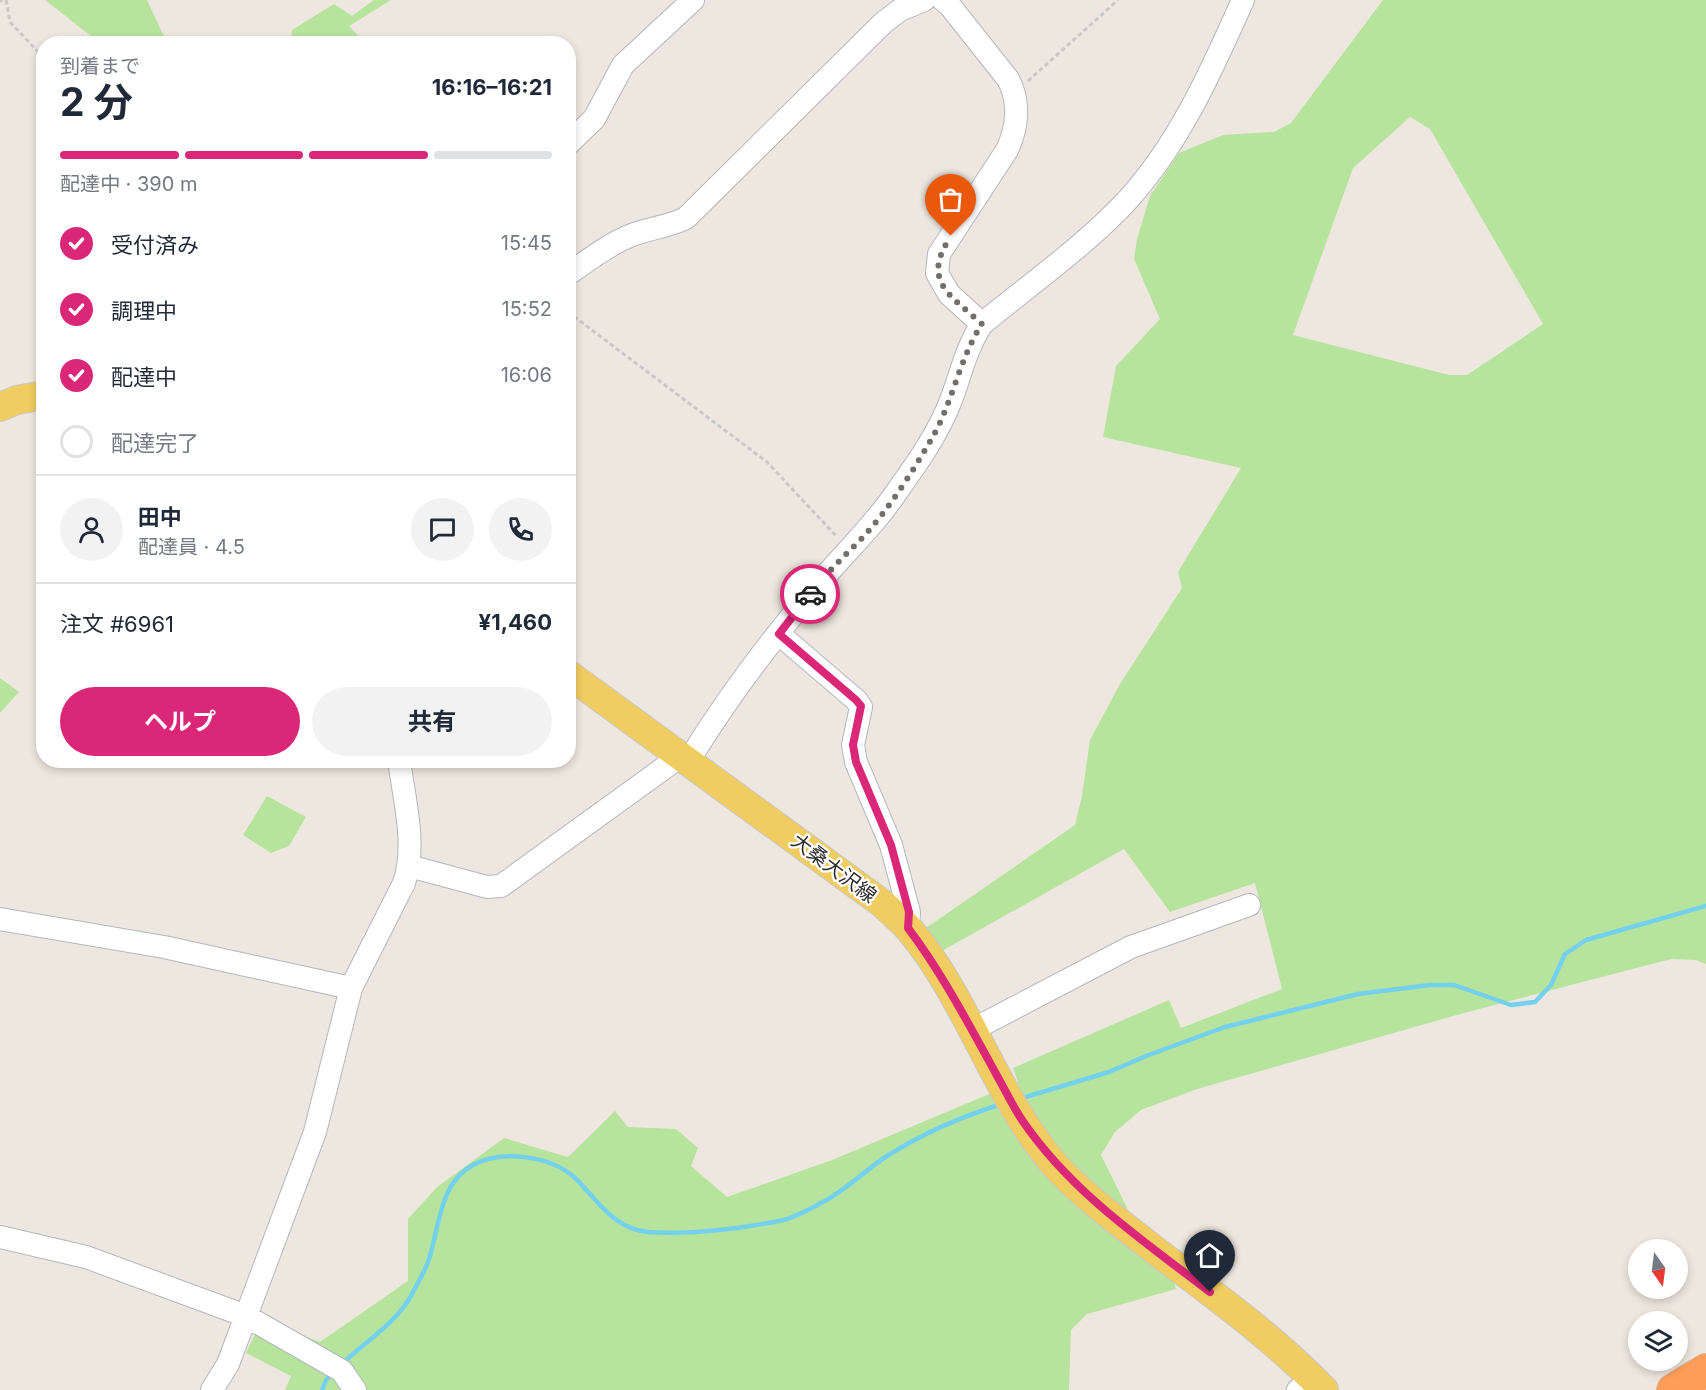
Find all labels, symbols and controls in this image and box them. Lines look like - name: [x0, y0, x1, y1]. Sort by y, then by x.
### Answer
- text: 到着まで: [60, 54, 140, 78]
- text: 16:16–16:21: [432, 74, 552, 100]
- text: 2 分: [60, 78, 133, 125]
- text: 配達中 · 390 m: [60, 172, 198, 196]
- pin: [925, 174, 976, 236]
- icon: bag: [934, 183, 967, 216]
- icon: check: [60, 227, 93, 260]
- text: 15:45: [501, 231, 552, 255]
- text: 受付済み: [111, 232, 199, 258]
- icon: check: [60, 293, 93, 326]
- text: 15:52: [502, 297, 552, 321]
- text: 調理中: [111, 298, 177, 324]
- icon: check: [60, 359, 93, 392]
- text: 16:06: [501, 363, 552, 387]
- text: 配達中: [111, 364, 177, 390]
- text: 配達完了: [111, 430, 199, 456]
- button: person: [60, 498, 123, 561]
- button: chat: [411, 498, 474, 561]
- button: phone: [489, 498, 552, 561]
- text: 田中: [138, 504, 182, 530]
- text: 配達員 · 4.5: [138, 535, 245, 559]
- courier: [780, 564, 840, 624]
- icon: car: [794, 578, 827, 611]
- text: ¥1,460: [479, 609, 552, 635]
- text: 注文 #6961: [60, 611, 174, 637]
- button: ヘルプ: [60, 687, 300, 756]
- button: 共有: [312, 687, 552, 756]
- street label: 大桑大沢線: [787, 828, 881, 908]
- pin: [1184, 1230, 1235, 1292]
- icon: home: [1193, 1239, 1226, 1272]
- north arrow: [1628, 1239, 1688, 1299]
- map controls: [1628, 1239, 1688, 1371]
- button: layers: [1628, 1311, 1688, 1371]

